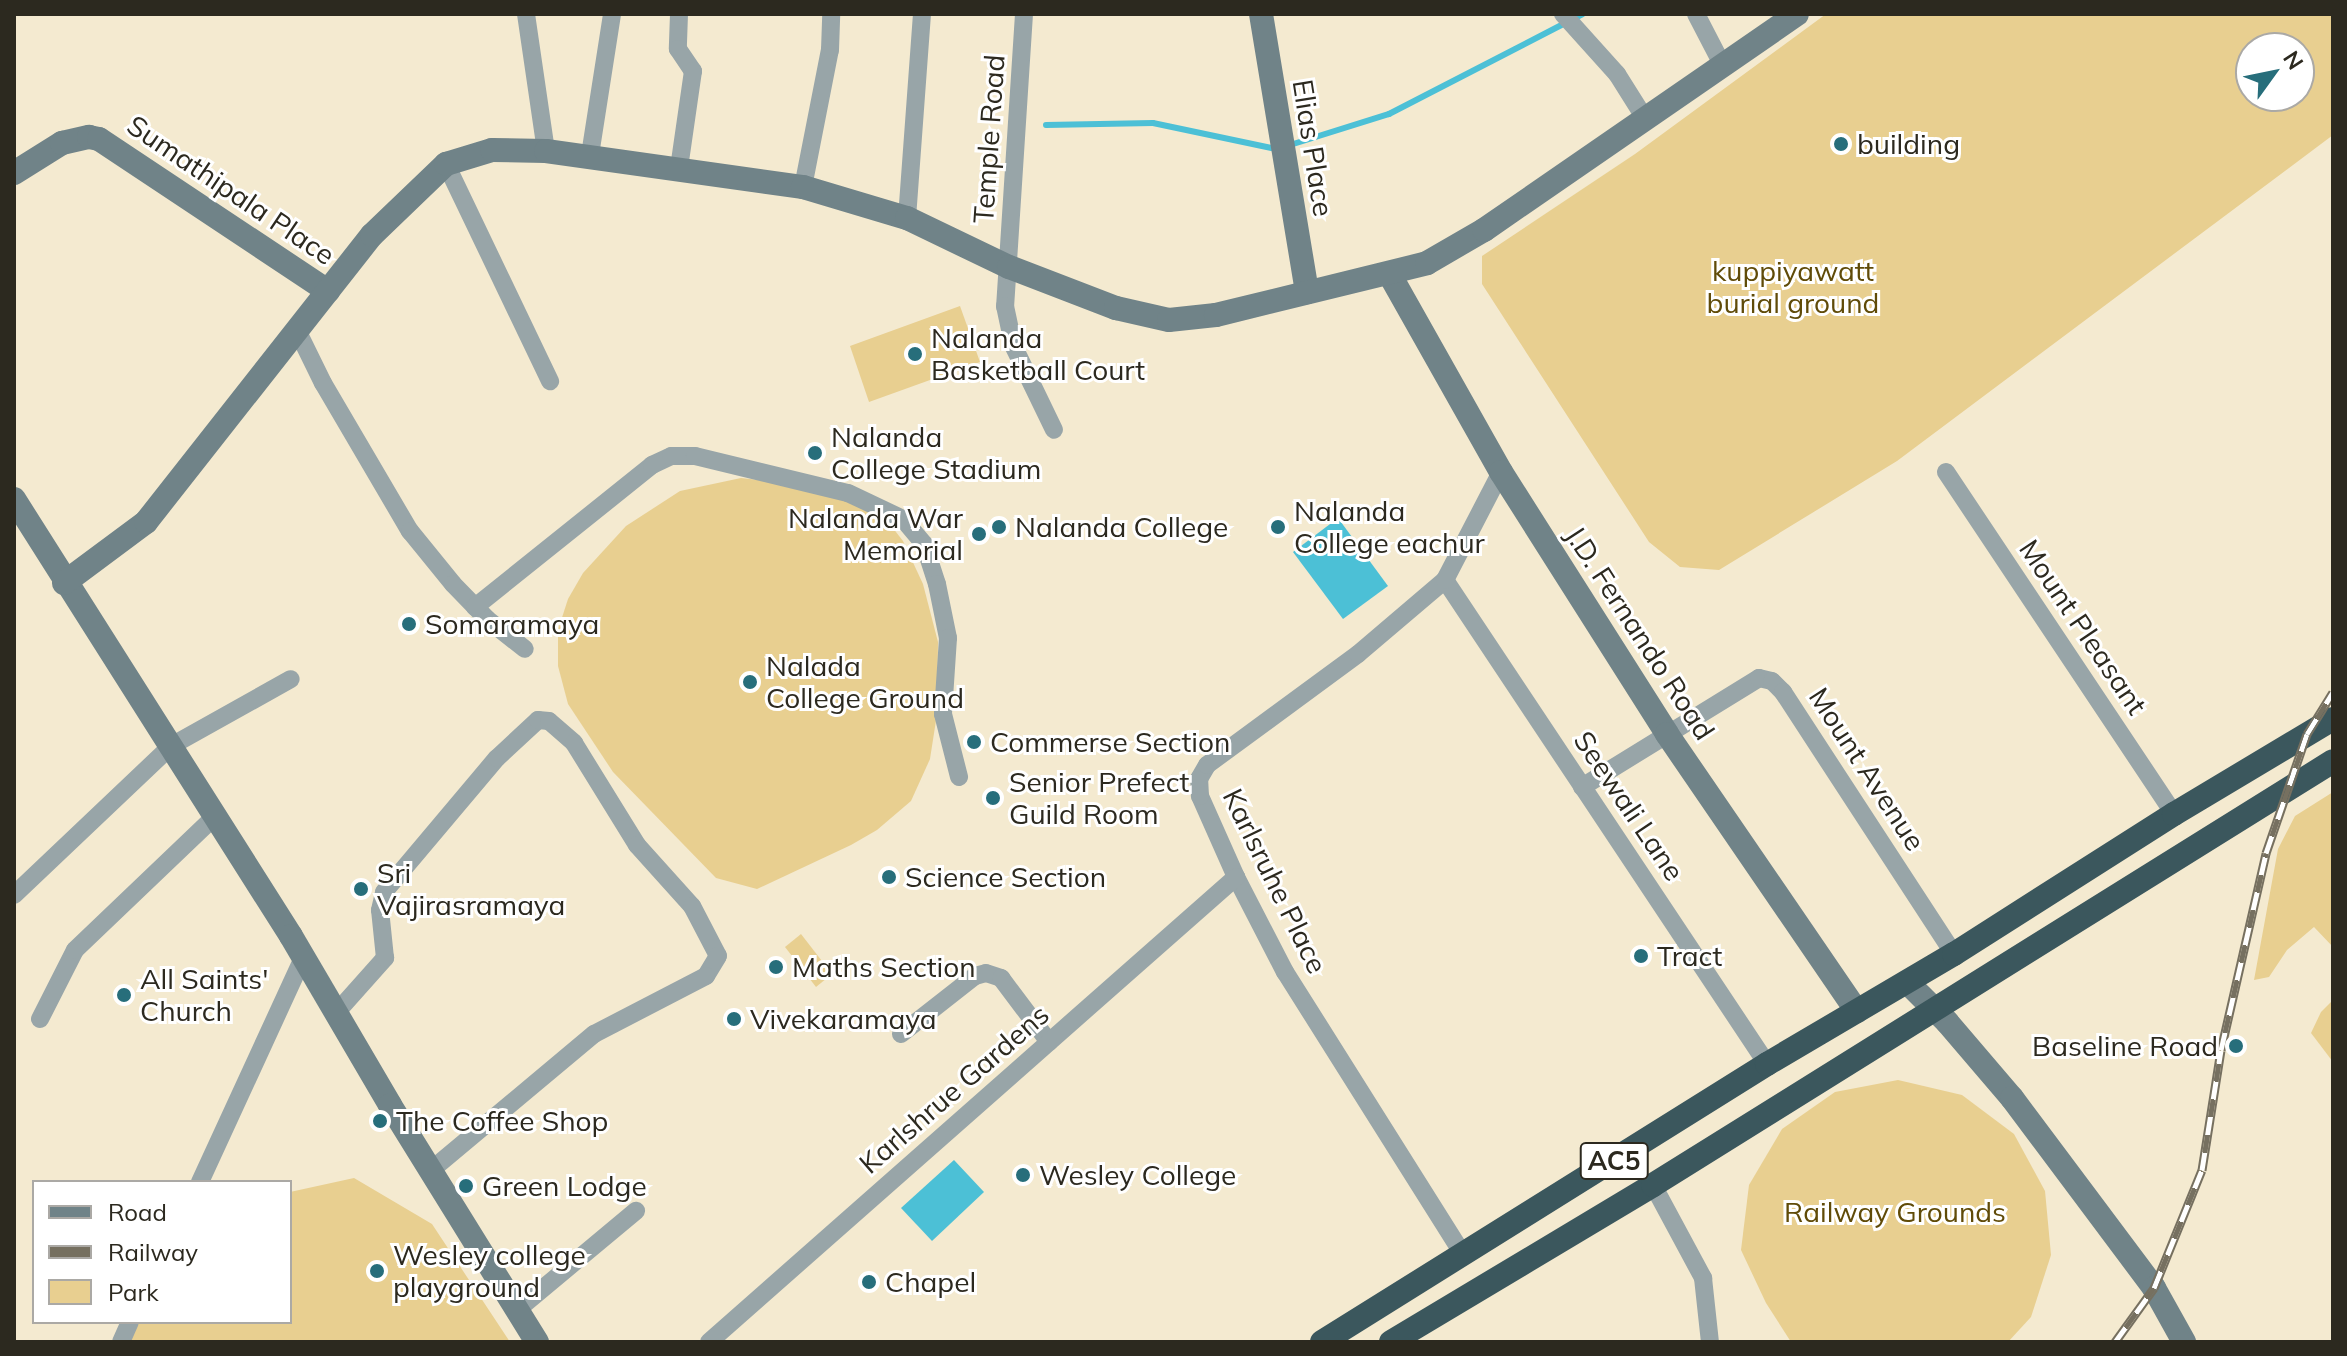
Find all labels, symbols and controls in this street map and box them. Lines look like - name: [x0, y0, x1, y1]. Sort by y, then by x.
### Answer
- north arrow: [2235, 32, 2315, 112]
- text: N: [2277, 45, 2310, 75]
- street label: Temple Road: [966, 53, 1012, 225]
- street label: Elias Place: [1286, 77, 1340, 219]
- street label: Sumathipala Place: [121, 108, 341, 272]
- place label: building: [1857, 127, 1960, 161]
- marker: building: [1832, 135, 1850, 153]
- park label: kuppiyawatt burial ground: [1707, 254, 1879, 320]
- place label: Nalanda Basketball Court: [931, 321, 1145, 387]
- marker: Nalanda Basketball Court: [906, 345, 924, 363]
- place label: Nalanda College Stadium: [831, 420, 1041, 486]
- marker: Nalanda College Stadium: [806, 444, 824, 462]
- place label: Nalanda College eachur: [1294, 494, 1485, 560]
- place label: Nalanda War Memorial: [788, 501, 963, 567]
- place label: Nalanda College: [1015, 510, 1228, 544]
- marker: Nalanda College: [990, 518, 1008, 536]
- marker: Nalanda College eachur: [1269, 518, 1287, 536]
- street label: J.D. Fernando Road: [1558, 520, 1722, 746]
- marker: Nalanda War Memorial: [970, 525, 988, 543]
- street label: Mount Pleasant: [2012, 533, 2154, 721]
- place label: Somaramaya: [425, 607, 599, 641]
- marker: Somaramaya: [400, 615, 418, 633]
- place label: Nalada College Ground: [766, 649, 964, 715]
- marker: Nalada College Ground: [741, 673, 759, 691]
- street label: Mount Avenue: [1802, 681, 1932, 857]
- place label: Commerse Section: [990, 725, 1230, 759]
- street label: Seewali Lane: [1567, 725, 1691, 887]
- marker: Commerse Section: [965, 733, 983, 751]
- place label: Senior Prefect Guild Room: [1009, 765, 1189, 831]
- street label: Karlsruhe Place: [1216, 783, 1334, 979]
- marker: Senior Prefect Guild Room: [984, 789, 1002, 807]
- place label: Sri Vajirasramaya: [377, 856, 565, 922]
- place label: Science Section: [905, 860, 1106, 894]
- marker: Science Section: [880, 868, 898, 886]
- marker: Sri Vajirasramaya: [352, 880, 370, 898]
- place label: Tract: [1657, 939, 1722, 973]
- marker: Tract: [1632, 947, 1650, 965]
- place label: Maths Section: [792, 950, 976, 984]
- marker: Maths Section: [767, 958, 785, 976]
- place label: All Saints' Church: [140, 962, 268, 1028]
- marker: All Saints' Church: [115, 986, 133, 1004]
- street label: Karlshrue Gardens: [852, 998, 1056, 1180]
- place label: Vivekaramaya: [750, 1002, 937, 1036]
- marker: Vivekaramaya: [725, 1010, 743, 1028]
- place label: Baseline Road: [2032, 1029, 2218, 1063]
- marker: Baseline Road: [2225, 1035, 2247, 1057]
- place label: The Coffee Shop: [396, 1104, 608, 1138]
- marker: The Coffee Shop: [371, 1112, 389, 1130]
- road number: AC5: [1578, 1139, 1650, 1183]
- place label: Wesley College: [1039, 1158, 1236, 1192]
- marker: Wesley College: [1014, 1166, 1032, 1184]
- place label: Green Lodge: [482, 1169, 647, 1203]
- marker: Green Lodge: [457, 1177, 475, 1195]
- legend: [32, 1180, 292, 1324]
- park label: Railway Grounds: [1784, 1195, 2006, 1229]
- text: Road: [108, 1197, 167, 1227]
- text: Railway: [108, 1237, 198, 1267]
- place label: Wesley college playground: [393, 1238, 586, 1304]
- marker: Wesley college playground: [368, 1262, 386, 1280]
- place label: Chapel: [885, 1265, 976, 1299]
- marker: Chapel: [860, 1273, 878, 1291]
- text: Park: [108, 1277, 159, 1307]

